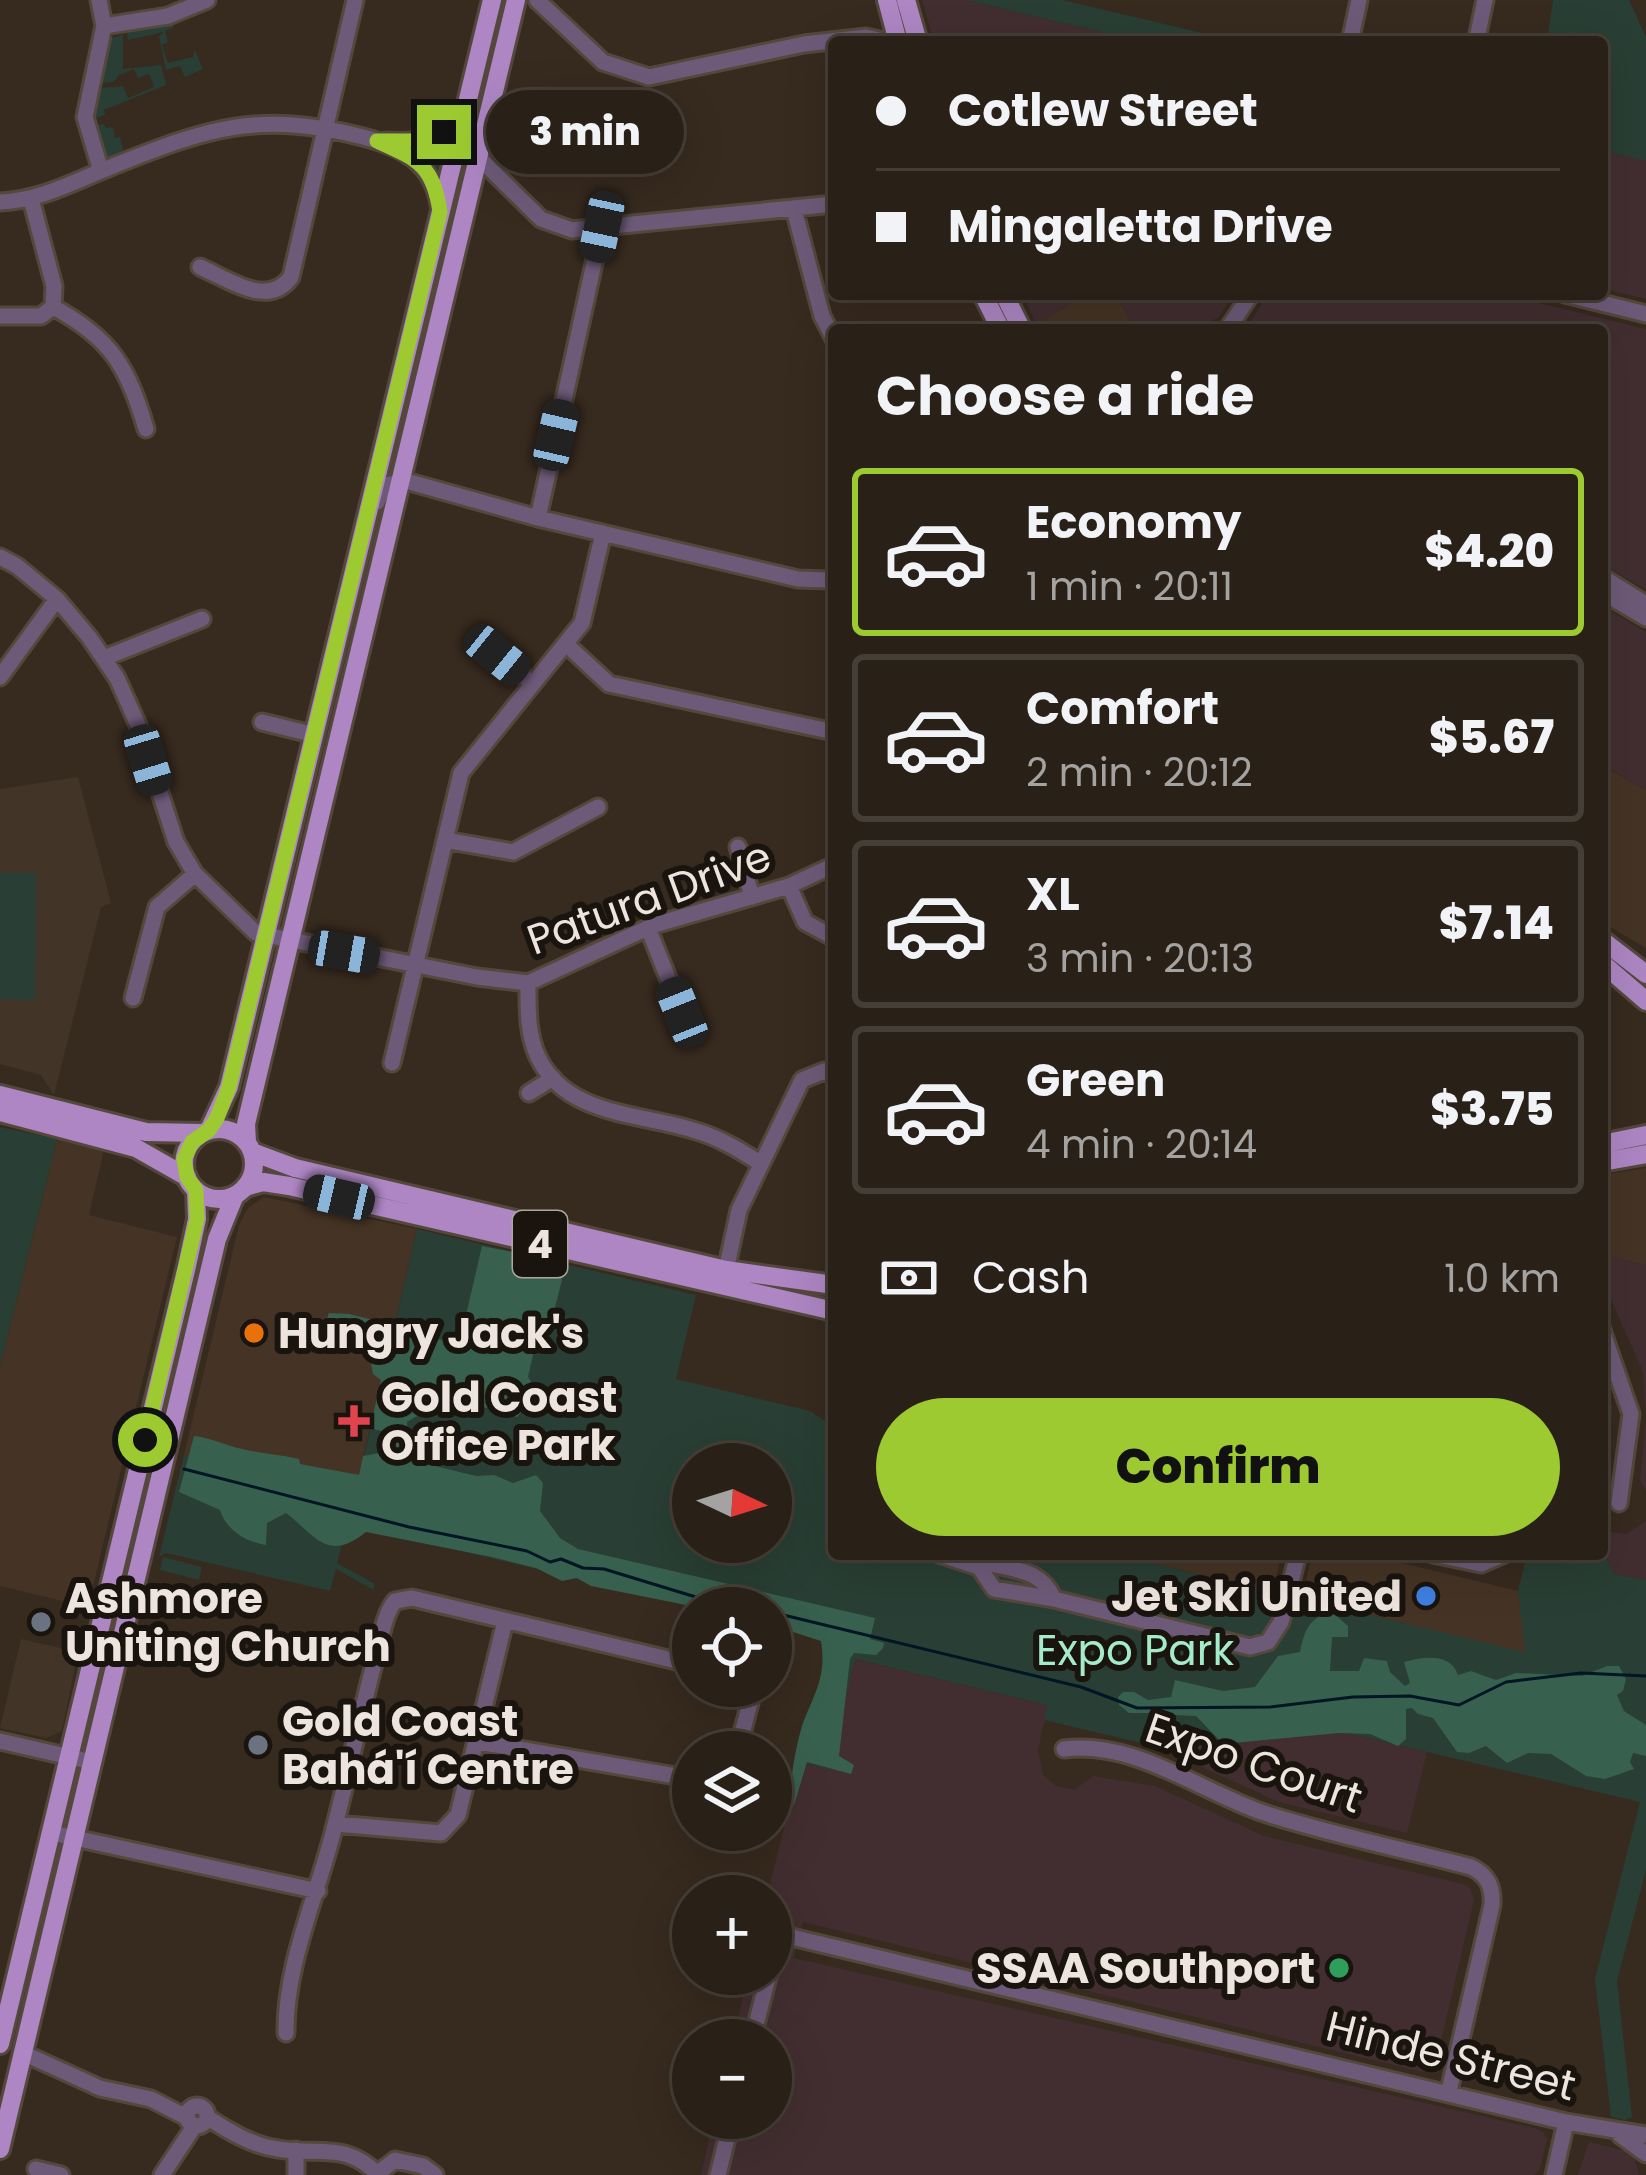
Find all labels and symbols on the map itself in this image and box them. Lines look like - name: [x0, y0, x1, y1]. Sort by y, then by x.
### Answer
- callout: 3 min: [486, 90, 684, 174]
- route end: [417, 105, 471, 159]
- car: [577, 188, 627, 266]
- car: [530, 396, 582, 474]
- car: [458, 618, 536, 692]
- car: [120, 720, 176, 800]
- street label: Patura Drive: [519, 827, 779, 969]
- car: [305, 928, 383, 976]
- car: [652, 972, 712, 1052]
- car: [300, 1171, 378, 1223]
- road number: 4: [513, 1211, 567, 1277]
- place label: Hungry Jack's: [278, 1304, 584, 1363]
- marker: Hungry Jack's: [241, 1320, 267, 1346]
- place label: Gold Coast Office Park: [381, 1368, 617, 1475]
- marker: Gold Coast Office Park: [338, 1405, 370, 1437]
- route start: [118, 1413, 172, 1467]
- north arrow: [672, 1443, 792, 1563]
- place label: Jet Ski United: [1111, 1567, 1402, 1626]
- place label: Ashmore Uniting Church: [65, 1569, 391, 1676]
- marker: Jet Ski United: [1413, 1583, 1439, 1609]
- marker: Ashmore Uniting Church: [28, 1609, 54, 1635]
- park label: Expo Park: [1036, 1621, 1234, 1680]
- place label: Gold Coast Bahá'í Centre: [282, 1692, 574, 1799]
- street label: Expo Court: [1138, 1698, 1370, 1828]
- marker: Gold Coast Bahá'í Centre: [245, 1732, 271, 1758]
- place label: SSAA Southport: [976, 1939, 1315, 1998]
- marker: SSAA Southport: [1326, 1955, 1352, 1981]
- street label: Hinde Street: [1320, 1997, 1582, 2115]

